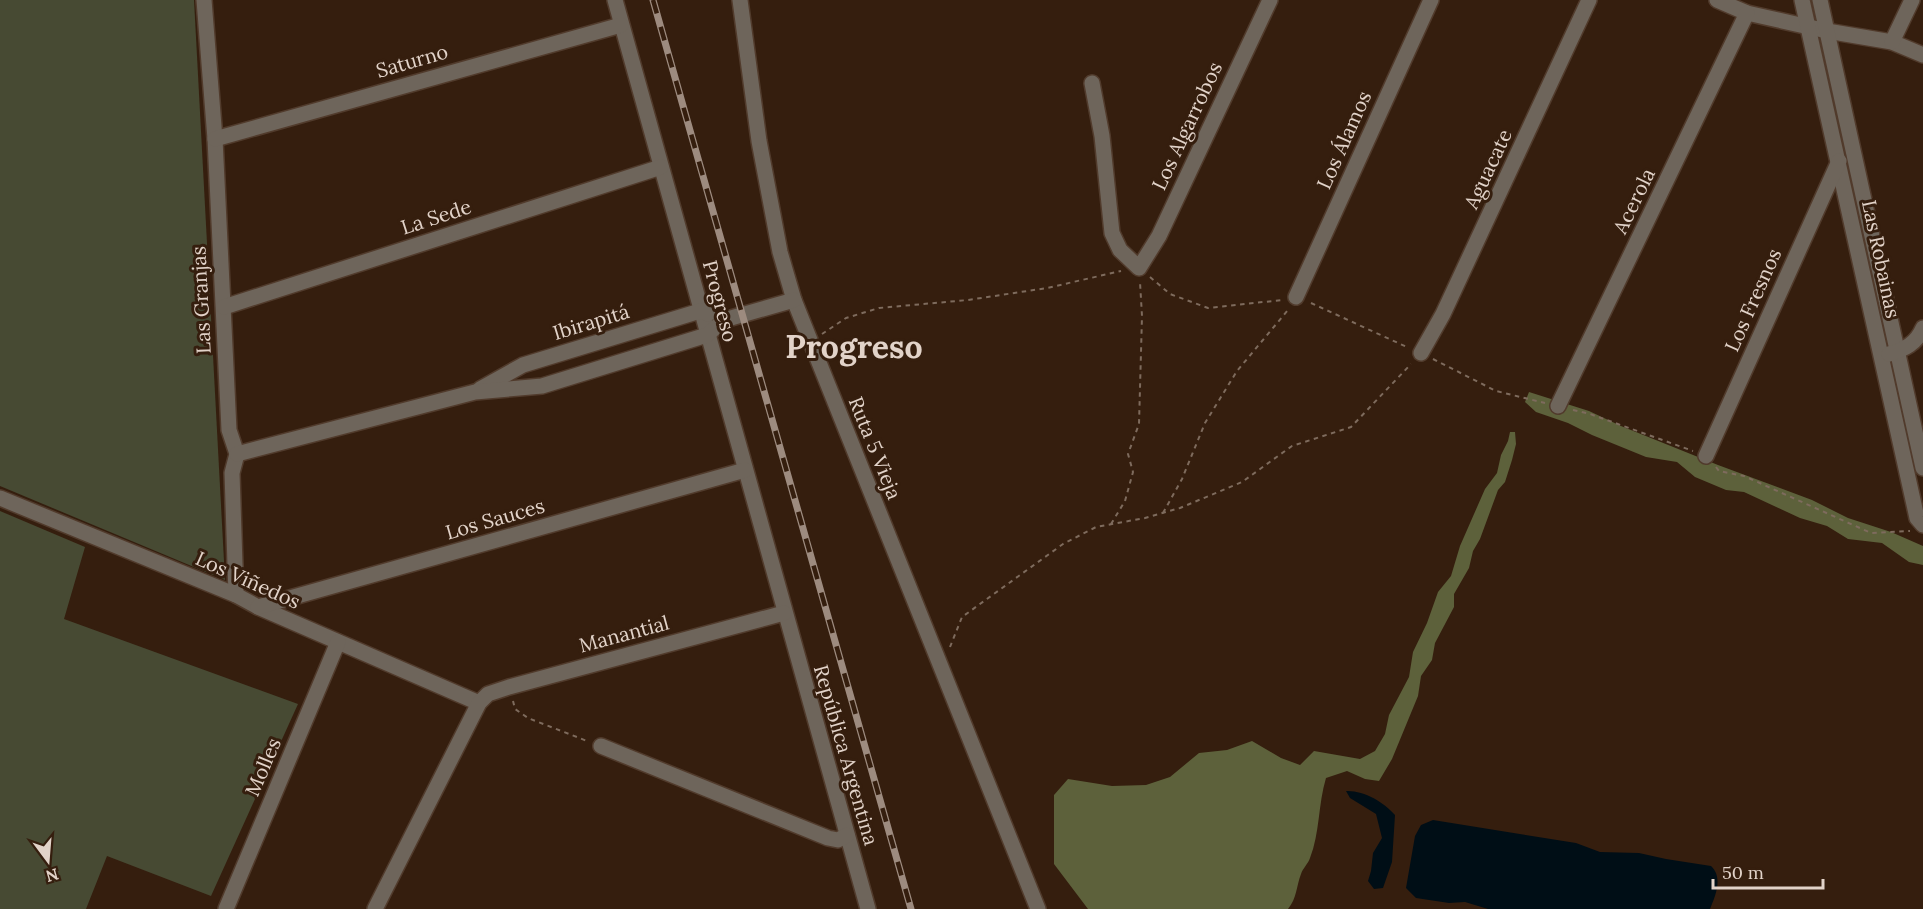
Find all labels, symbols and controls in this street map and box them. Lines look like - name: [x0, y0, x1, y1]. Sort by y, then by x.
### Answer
- street label: Saturno: [373, 38, 451, 83]
- street label: Los Algarrobos: [1146, 58, 1227, 194]
- street label: Los Álamos: [1311, 87, 1376, 193]
- street label: Aguacate: [1458, 125, 1517, 214]
- street label: Acerola: [1607, 164, 1660, 239]
- street label: La Sede: [398, 193, 474, 240]
- street label: Las Robainas: [1857, 197, 1906, 320]
- street label: Los Fresnos: [1719, 244, 1786, 355]
- street label: Las Granjas: [185, 246, 216, 354]
- street label: Progreso: [698, 257, 743, 345]
- street label: Ibirapitá: [550, 298, 632, 345]
- district label: Progreso: [785, 326, 923, 367]
- street label: Ruta 5 Vieja: [844, 393, 907, 503]
- street label: Los Sauces: [442, 492, 547, 545]
- street label: Los Viñedos: [192, 545, 304, 614]
- street label: Manantial: [576, 610, 672, 658]
- street label: República Argentina: [809, 662, 884, 848]
- street label: Molles: [239, 734, 286, 800]
- north arrow: [18, 831, 78, 891]
- scale bar: [1713, 852, 1822, 890]
- text: 50 m: [1722, 861, 1764, 884]
- text: N: [43, 864, 61, 887]

